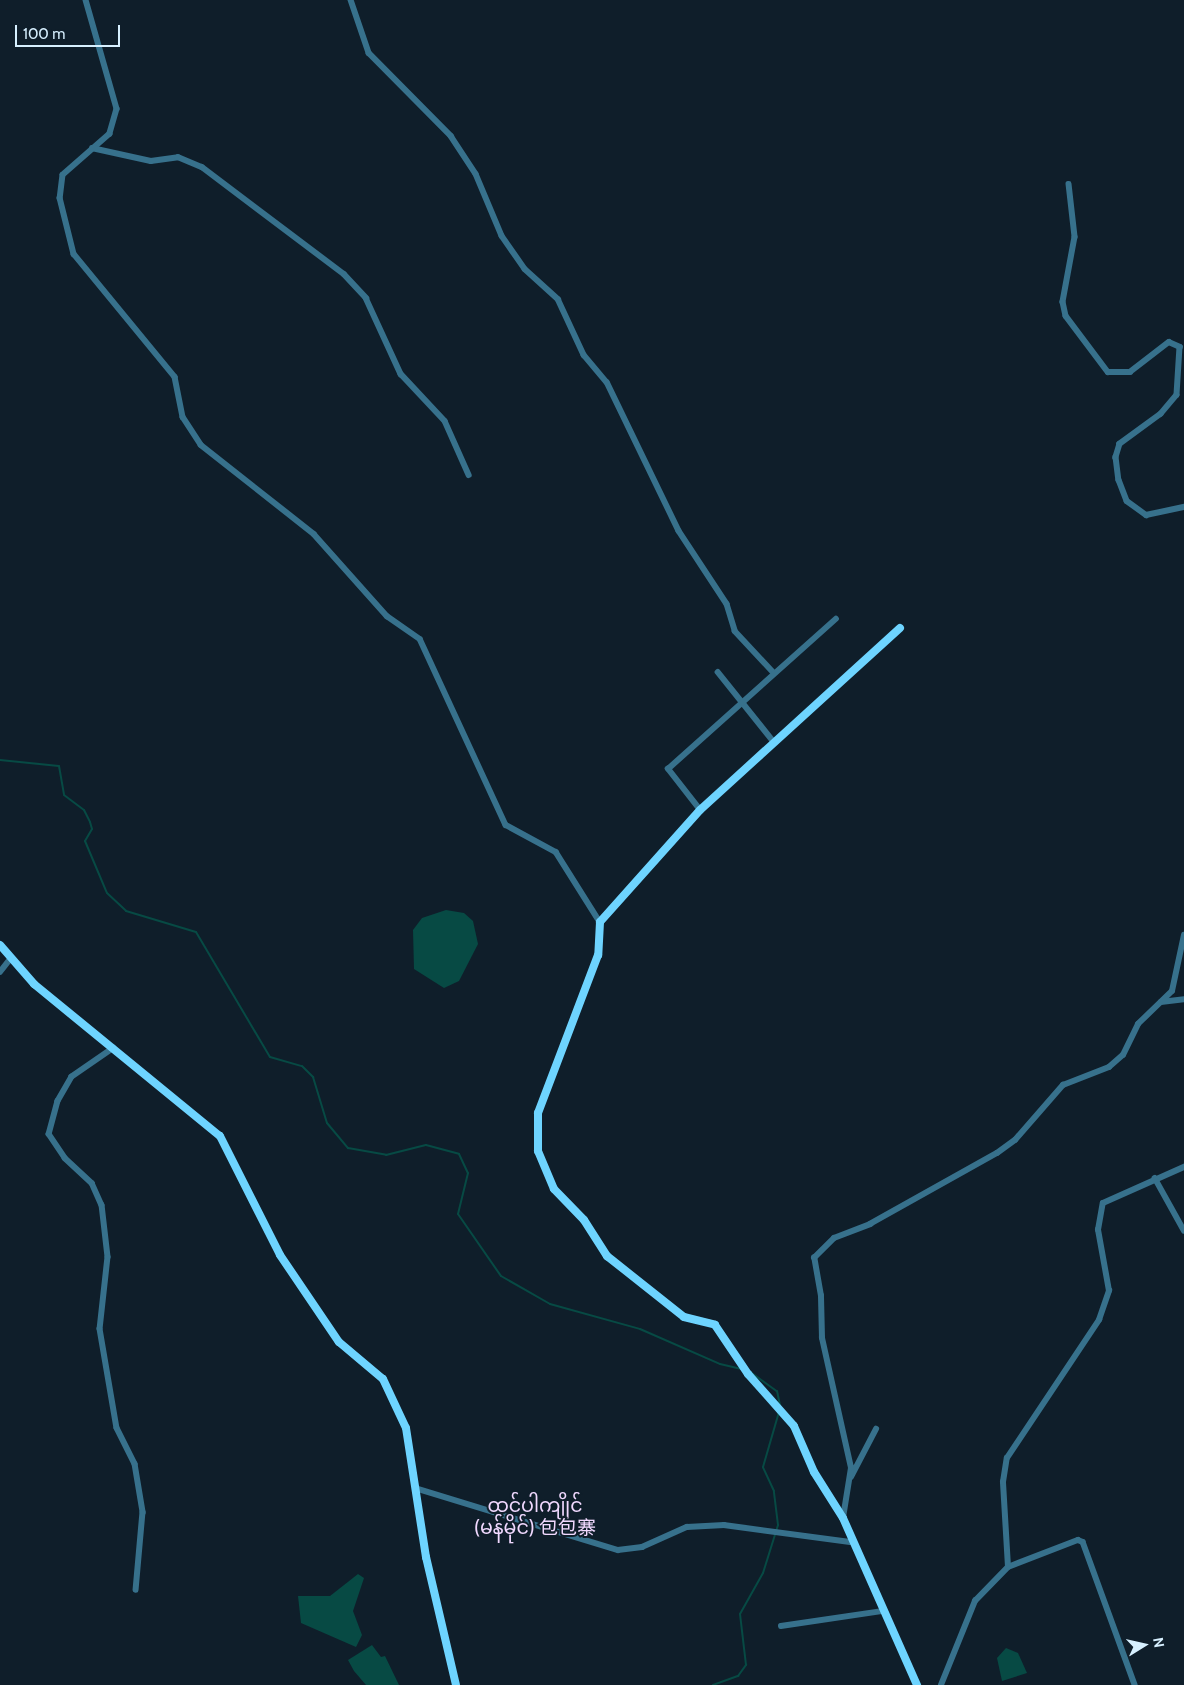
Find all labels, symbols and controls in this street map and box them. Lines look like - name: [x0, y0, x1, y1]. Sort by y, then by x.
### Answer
- scale bar: [18, 15, 122, 47]
- text: 100 m: [23, 25, 65, 43]
- district label: ထင်ပါကျိုင် (မန်မိုင်) 包包寨: [474, 1495, 596, 1539]
- north arrow: [1119, 1620, 1169, 1670]
- text: N: [1149, 1636, 1168, 1649]

